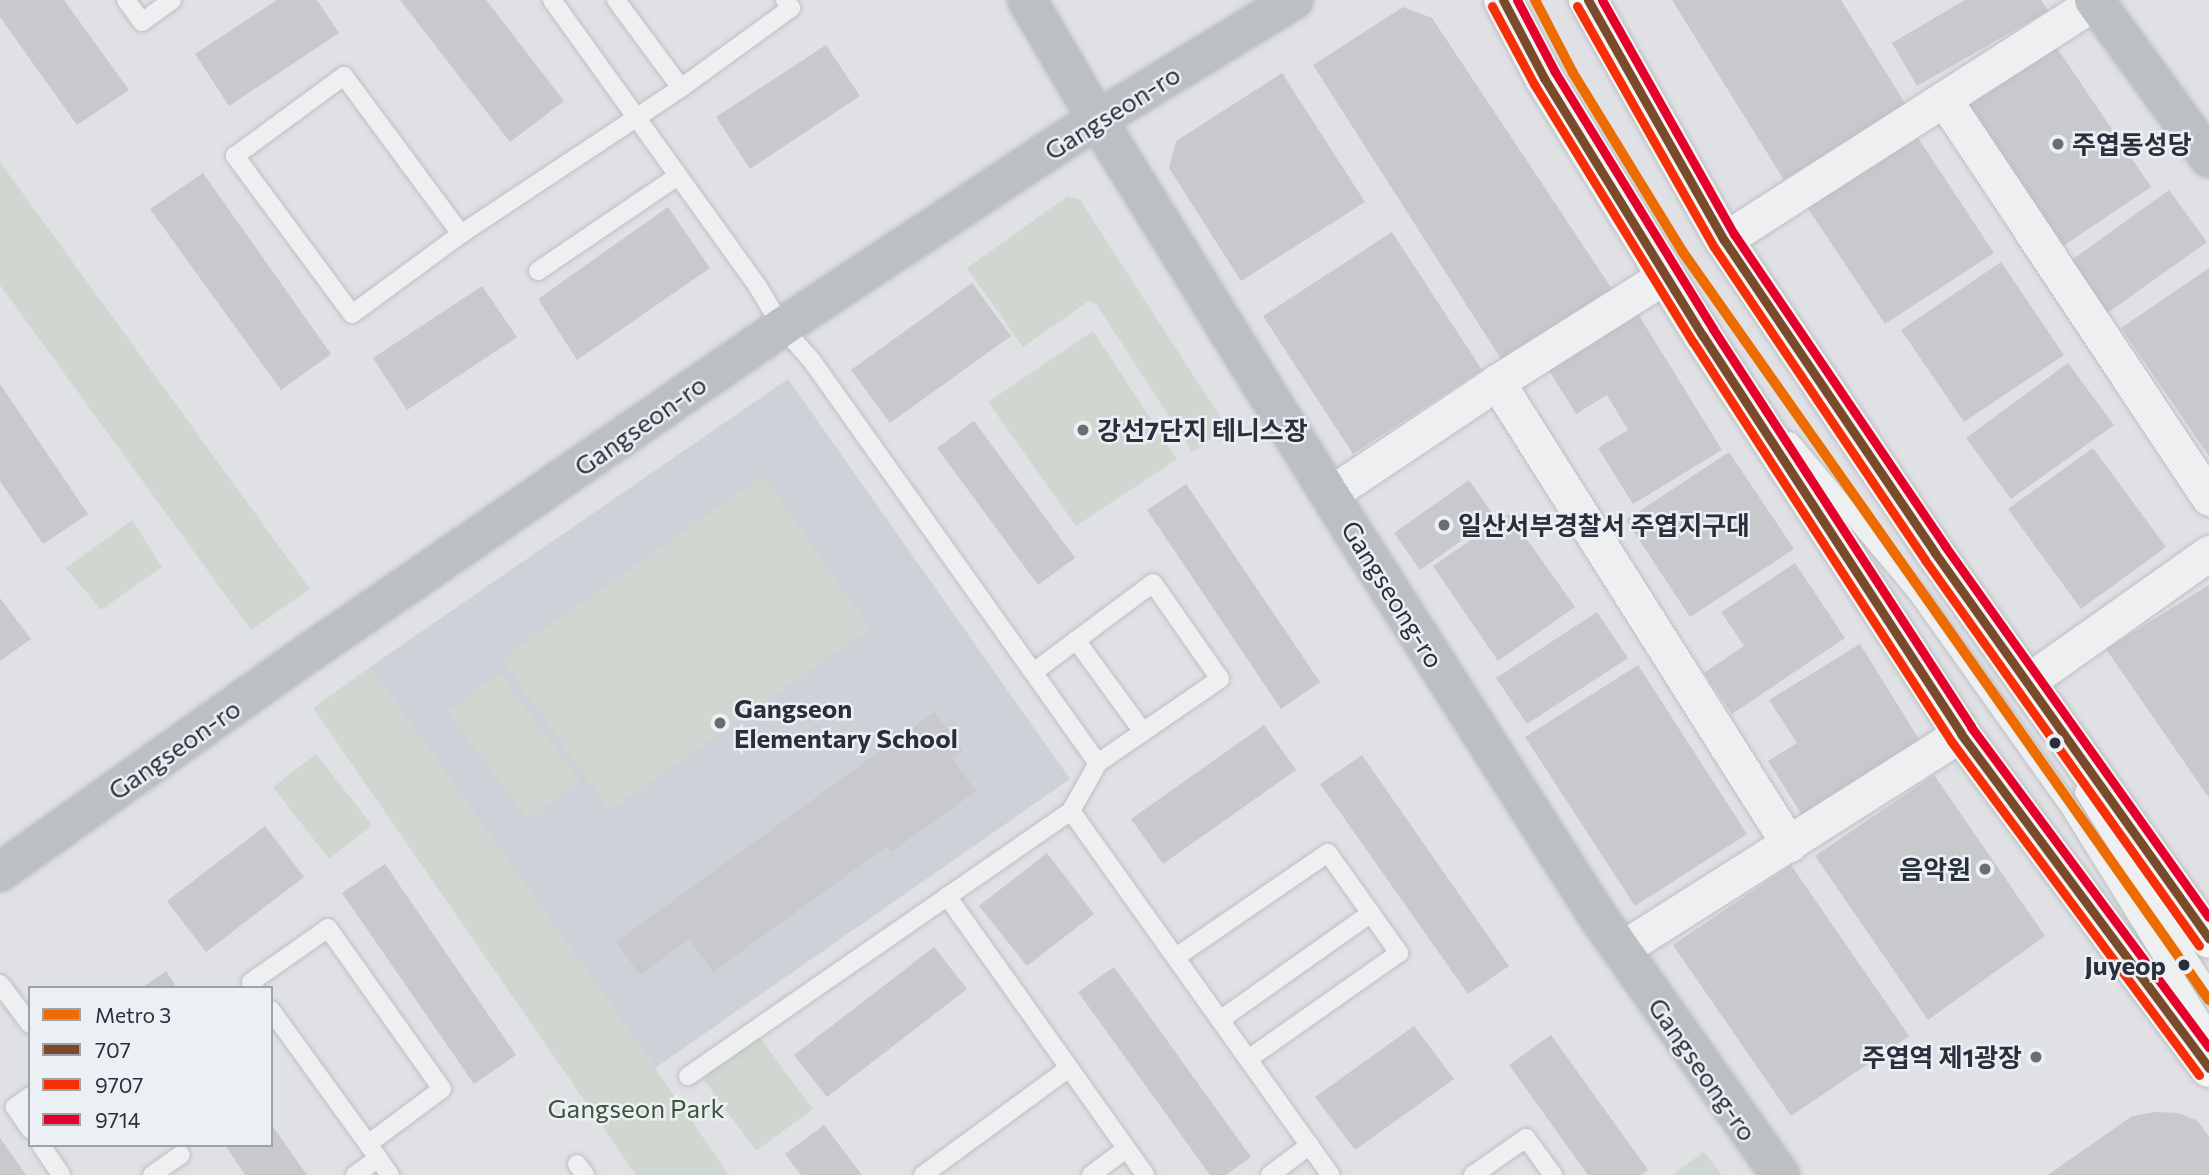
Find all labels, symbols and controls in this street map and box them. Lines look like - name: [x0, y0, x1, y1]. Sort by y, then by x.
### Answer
- street label: Gangseon-ro: [1038, 58, 1186, 166]
- place label: 주엽동성당: [2072, 128, 2192, 160]
- marker: 주엽동성당: [2050, 136, 2066, 152]
- street label: Gangseon-ro: [568, 368, 712, 482]
- place label: 강선7단지 테니스장: [1097, 414, 1308, 446]
- marker: 강선7단지 테니스장: [1075, 422, 1091, 438]
- place label: 일산서부경찰서 주엽지구대: [1458, 509, 1750, 541]
- street label: Gangseong-ro: [1335, 515, 1451, 673]
- marker: 일산서부경찰서 주엽지구대: [1436, 517, 1452, 533]
- street label: Gangseon-ro: [102, 692, 246, 806]
- place label: Gangseon Elementary School: [734, 692, 958, 754]
- marker: Gangseon Elementary School: [712, 715, 728, 731]
- unlabelled marker: [2048, 736, 2062, 750]
- place label: 음악원: [1899, 853, 1971, 885]
- marker: 음악원: [1977, 861, 1993, 877]
- place label: Juyeop: [2085, 949, 2166, 981]
- marker: Juyeop: [2173, 954, 2195, 976]
- legend: [28, 986, 273, 1147]
- street label: Gangseong-ro: [1642, 991, 1764, 1147]
- text: Metro 3: [95, 1002, 171, 1027]
- text: 707: [95, 1037, 131, 1062]
- place label: 주엽역 제1광장: [1862, 1041, 2022, 1073]
- marker: 주엽역 제1광장: [2028, 1049, 2044, 1065]
- text: 9707: [95, 1072, 143, 1097]
- park label: Gangseon Park: [548, 1092, 724, 1124]
- text: 9714: [95, 1107, 140, 1132]

